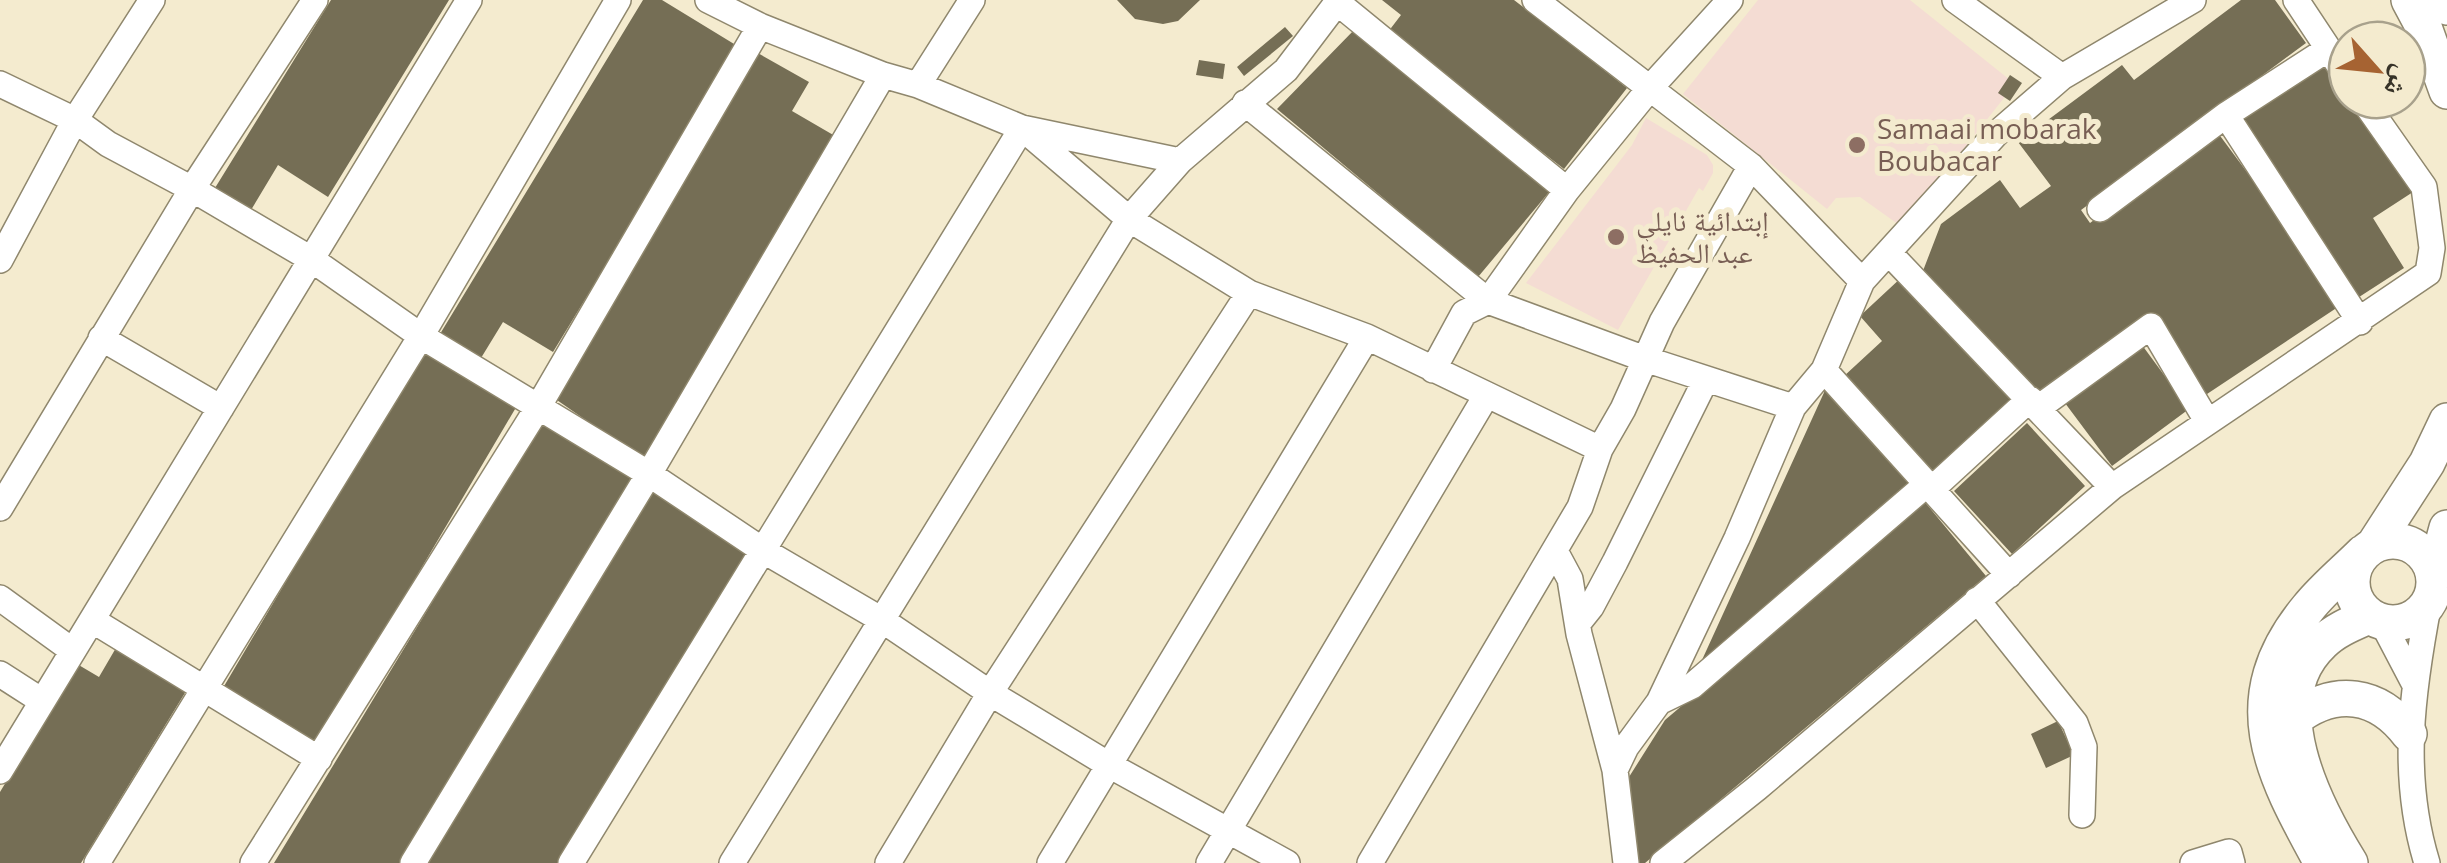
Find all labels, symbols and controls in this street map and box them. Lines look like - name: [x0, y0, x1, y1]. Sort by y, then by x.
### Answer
- north arrow: [2327, 20, 2427, 120]
- text: ش: [2376, 60, 2424, 104]
- place label: Samaai mobarak Boubacar: [1877, 109, 2097, 179]
- marker: Samaai mobarak Boubacar: [1846, 134, 1868, 156]
- place label: إبتدائية نايلي عبد الحفيظ: [1636, 201, 1769, 271]
- marker: إبتدائية نايلي عبد الحفيظ: [1605, 226, 1627, 248]

